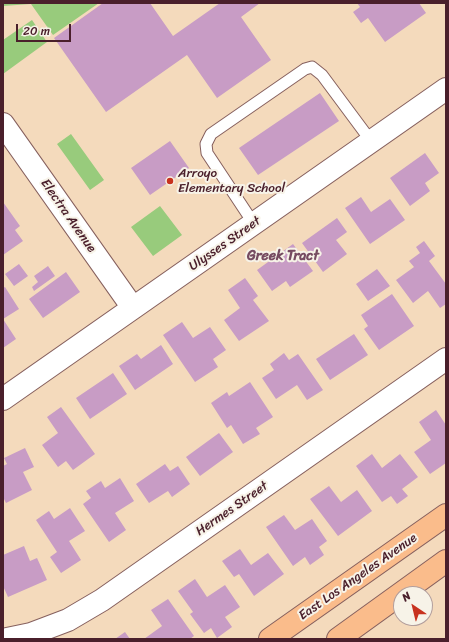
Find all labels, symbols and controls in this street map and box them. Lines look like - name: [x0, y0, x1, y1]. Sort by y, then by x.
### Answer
- scale bar: [18, 16, 73, 42]
- text: 20 m: [23, 20, 50, 42]
- place label: Arroyo Elementary School: [178, 166, 285, 197]
- street label: Electra Avenue: [37, 176, 99, 256]
- marker: Arroyo Elementary School: [165, 176, 175, 186]
- street label: Ulysses Street: [186, 213, 264, 275]
- district label: Greek Tract: [247, 248, 319, 264]
- street label: Hermes Street: [193, 478, 271, 540]
- street label: East Los Angeles Avenue: [296, 530, 420, 624]
- north arrow: [393, 586, 433, 626]
- text: N: [398, 587, 415, 607]

